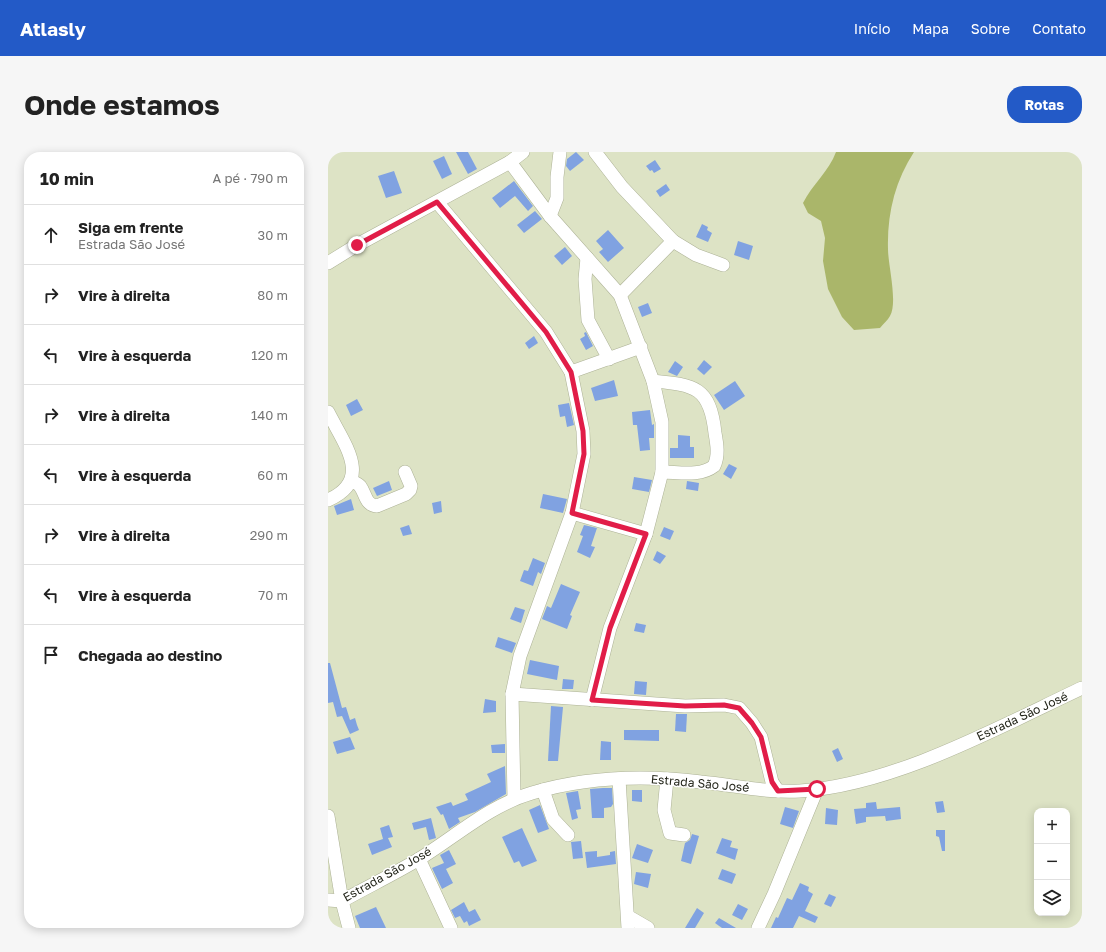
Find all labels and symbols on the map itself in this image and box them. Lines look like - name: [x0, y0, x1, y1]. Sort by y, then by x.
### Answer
- route end: [348, 236, 366, 254]
- street label: Estrada São José: [974, 688, 1070, 744]
- street label: Estrada São José: [650, 771, 750, 795]
- route start: [808, 780, 826, 798]
- street label: Estrada São José: [340, 843, 434, 905]

